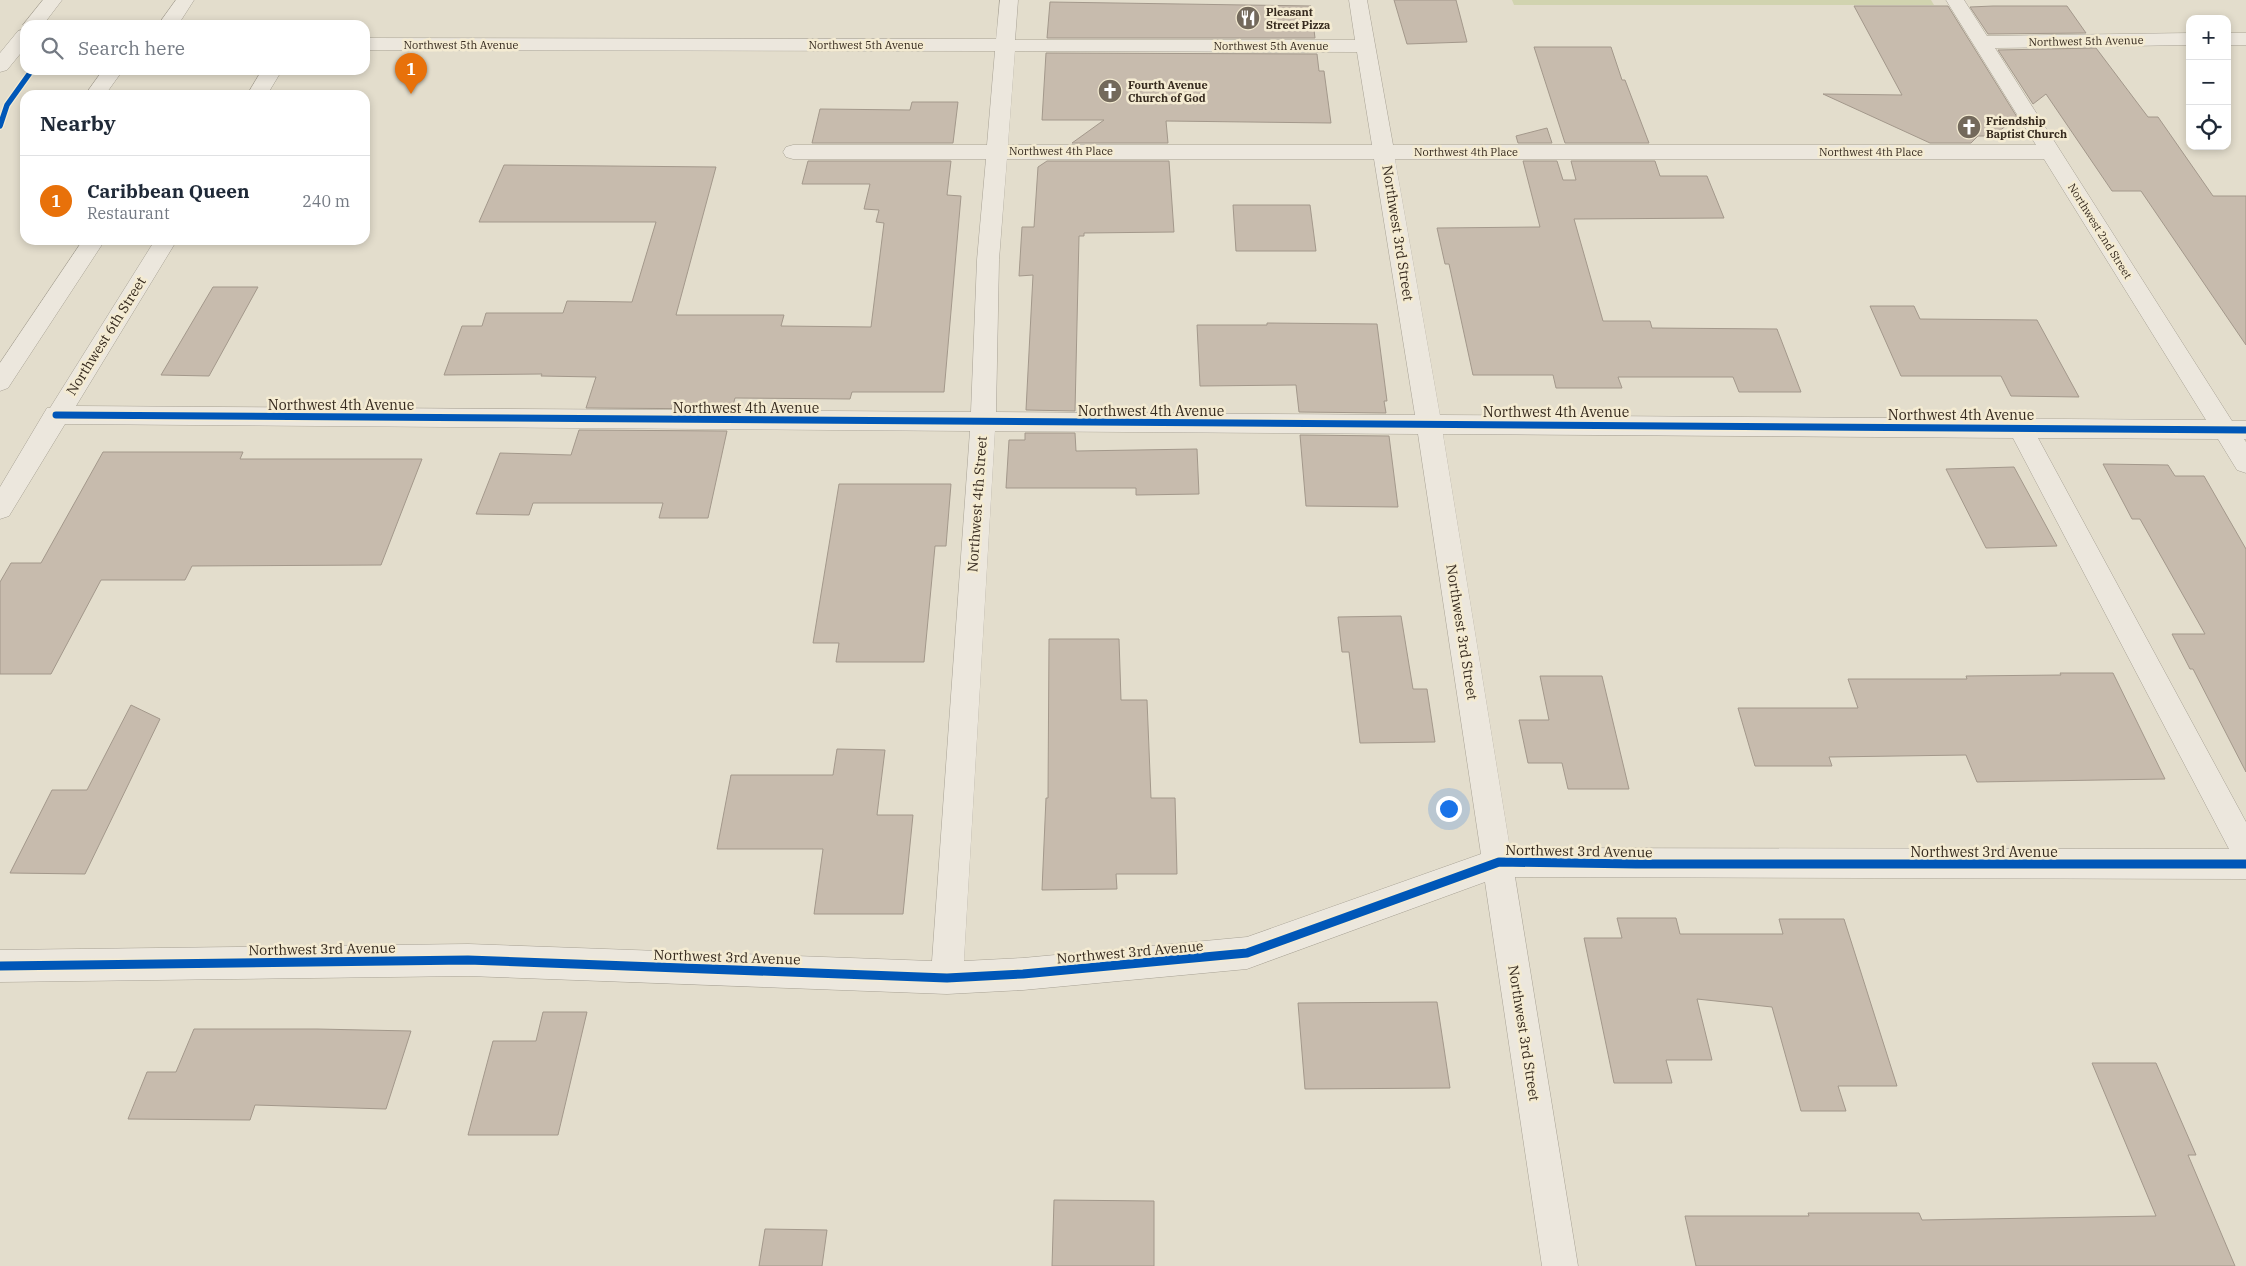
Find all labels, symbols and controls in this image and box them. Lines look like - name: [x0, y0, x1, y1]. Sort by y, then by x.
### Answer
- restaurant icon: Pleasant Street Pizza: [1235, 5, 1261, 31]
- place label: Pleasant Street Pizza: [1266, 5, 1330, 32]
- map controls: [2186, 15, 2231, 150]
- button: +: [2186, 15, 2231, 60]
- search box: [20, 20, 370, 75]
- street label: Northwest 5th Avenue: [2028, 33, 2144, 49]
- icon: search: [38, 34, 66, 62]
- text: Search here: [78, 36, 185, 60]
- street label: Northwest 5th Avenue: [404, 38, 519, 52]
- street label: Northwest 5th Avenue: [809, 38, 924, 52]
- street label: Northwest 5th Avenue: [1214, 39, 1329, 53]
- pin: 1: [395, 53, 427, 94]
- button: −: [2186, 60, 2231, 105]
- church icon: Fourth Avenue Church of God: [1097, 78, 1123, 104]
- place label: Fourth Avenue Church of God: [1128, 78, 1208, 105]
- button: locate: [2186, 105, 2231, 150]
- text: Nearby: [40, 109, 116, 137]
- church icon: Friendship Baptist Church: [1956, 114, 1982, 140]
- place label: Friendship Baptist Church: [1986, 114, 2067, 141]
- street label: Northwest 4th Place: [1009, 144, 1113, 158]
- street label: Northwest 4th Place: [1414, 145, 1518, 159]
- street label: Northwest 4th Place: [1819, 145, 1923, 159]
- street label: Northwest 3rd Street: [1378, 164, 1418, 302]
- text: Caribbean Queen: [87, 179, 250, 203]
- street label: Northwest 2nd Street: [2065, 181, 2135, 282]
- text: 1: [51, 191, 61, 211]
- text: 240 m: [302, 191, 350, 211]
- text: Restaurant: [87, 203, 170, 223]
- street label: Northwest 6th Street: [62, 273, 150, 399]
- street label: Northwest 4th Avenue: [268, 396, 414, 414]
- street label: Northwest 4th Avenue: [673, 399, 819, 417]
- street label: Northwest 4th Avenue: [1078, 402, 1224, 420]
- street label: Northwest 4th Avenue: [1483, 403, 1629, 421]
- street label: Northwest 4th Avenue: [1888, 406, 2034, 424]
- street label: Northwest 4th Street: [963, 435, 991, 573]
- street label: Northwest 3rd Street: [1442, 563, 1482, 701]
- your location: [1436, 796, 1462, 822]
- street label: Northwest 3rd Avenue: [1505, 841, 1653, 861]
- street label: Northwest 3rd Avenue: [1910, 843, 2058, 861]
- street label: Northwest 3rd Avenue: [1056, 937, 1204, 967]
- street label: Northwest 3rd Avenue: [248, 939, 396, 959]
- street label: Northwest 3rd Avenue: [653, 945, 801, 969]
- street label: Northwest 3rd Street: [1504, 964, 1544, 1102]

